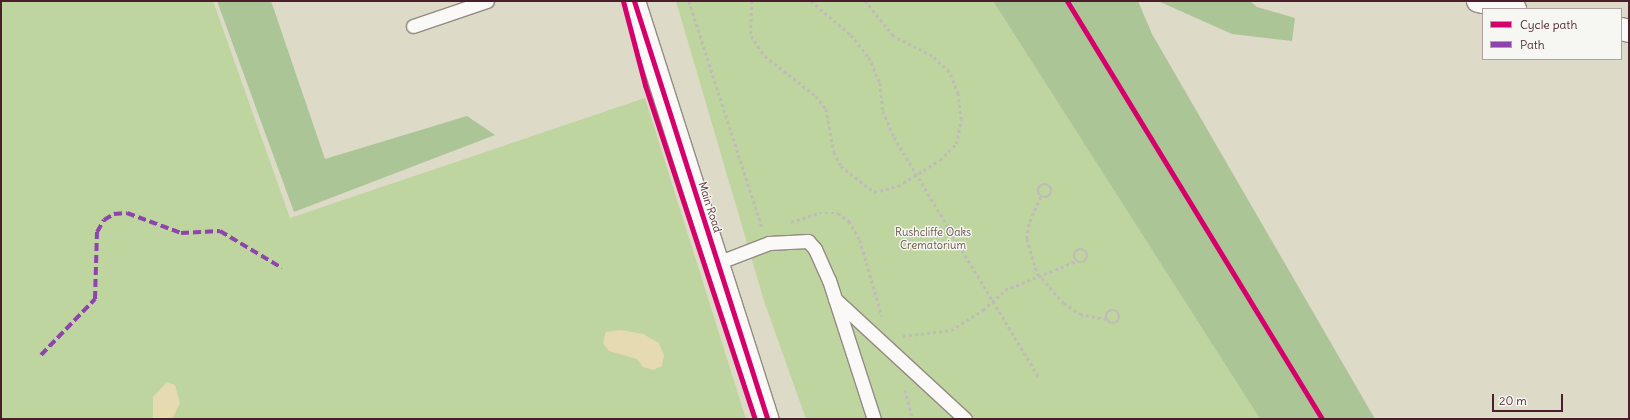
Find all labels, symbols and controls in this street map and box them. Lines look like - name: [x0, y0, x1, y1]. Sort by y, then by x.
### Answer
- legend: [1482, 8, 1622, 60]
- text: Cycle path: [1520, 17, 1577, 32]
- text: Path: [1520, 37, 1545, 52]
- street label: Main Road: [696, 180, 724, 234]
- park label: Rushcliffe Oaks Crematorium: [895, 226, 971, 252]
- scale bar: [1494, 386, 1565, 412]
- text: 20 m: [1499, 393, 1527, 408]

